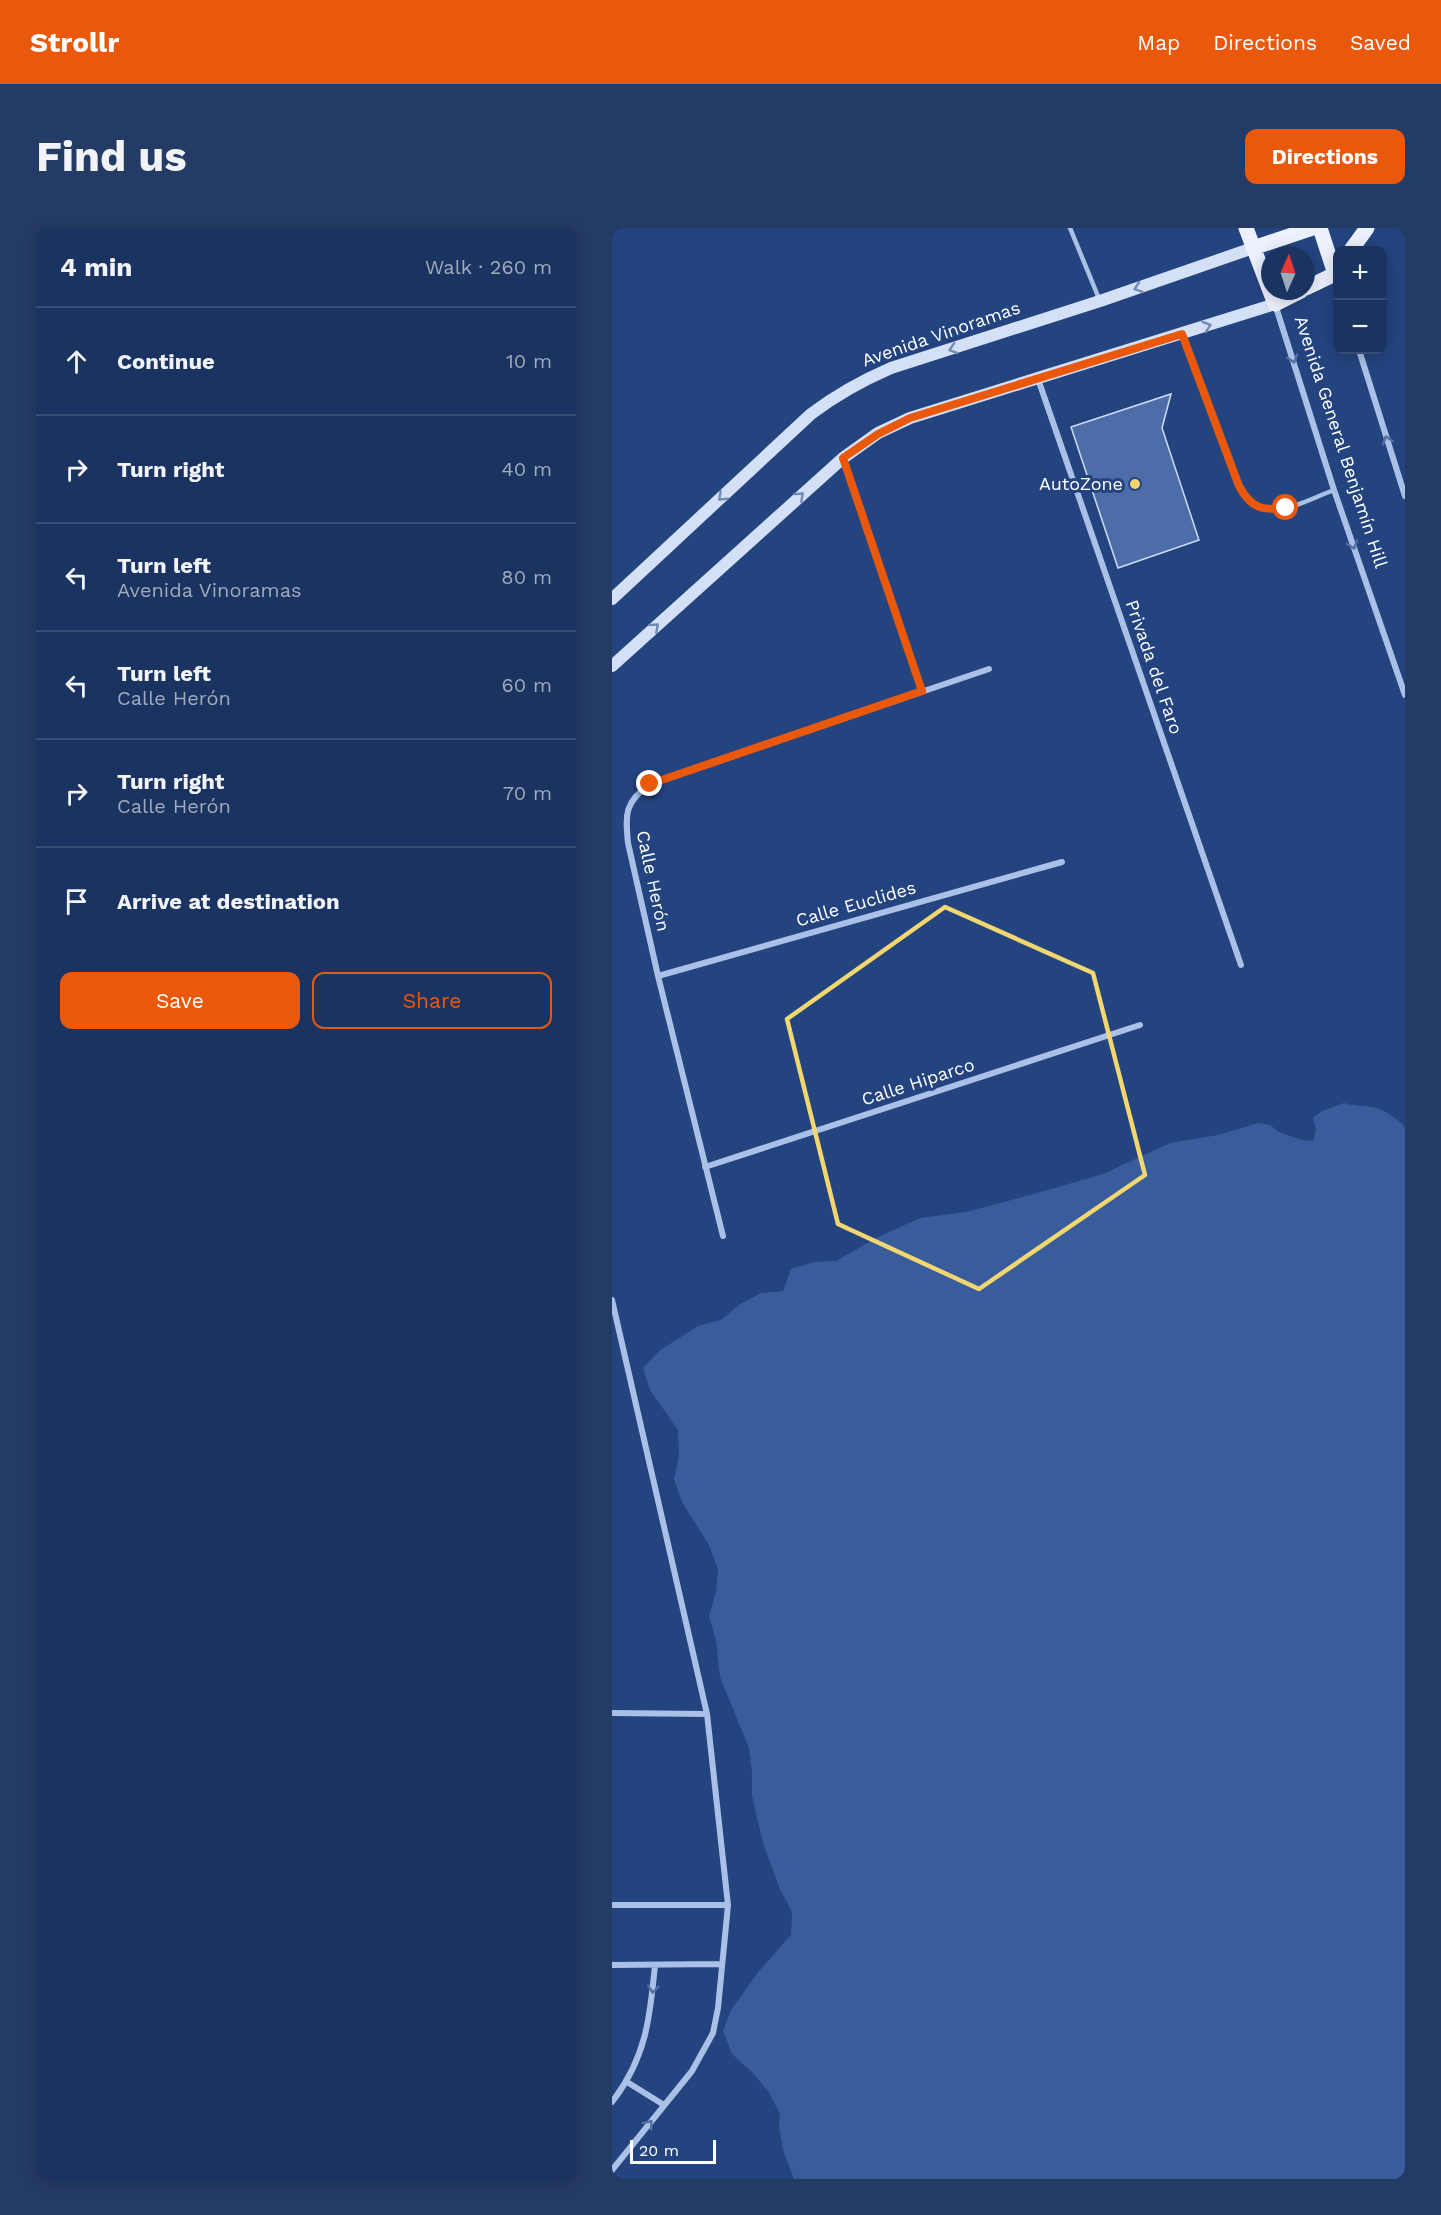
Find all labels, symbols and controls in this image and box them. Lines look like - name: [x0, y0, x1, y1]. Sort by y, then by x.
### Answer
- text: Strollr: [30, 26, 119, 59]
- text: Map: [1137, 30, 1180, 55]
- text: Directions: [1213, 30, 1317, 55]
- text: Saved: [1350, 30, 1411, 55]
- button: Directions: [1245, 129, 1405, 184]
- text: Find us: [36, 132, 187, 181]
- north arrow: [1261, 246, 1315, 300]
- map controls: [1333, 246, 1387, 354]
- button: +: [1333, 246, 1387, 300]
- text: 4 min: [60, 252, 132, 282]
- text: Walk · 260 m: [425, 255, 552, 279]
- one-way arrow: [1133, 280, 1144, 293]
- street label: Avenida Vinoramas: [859, 297, 1023, 370]
- button: −: [1333, 300, 1387, 354]
- street label: Avenida General Benjamín Hill: [1291, 313, 1392, 571]
- one-way arrow: [1201, 320, 1212, 333]
- one-way arrow: [948, 342, 959, 354]
- icon: ahead: [60, 345, 93, 378]
- text: Continue: [117, 349, 215, 374]
- text: 10 m: [506, 349, 552, 373]
- one-way arrow: [1286, 353, 1298, 364]
- one-way arrow: [1382, 435, 1394, 446]
- icon: right: [60, 453, 93, 486]
- text: Turn right: [117, 457, 224, 482]
- text: 40 m: [501, 457, 552, 481]
- place label: AutoZone: [1039, 473, 1123, 494]
- marker: AutoZone: [1128, 477, 1142, 491]
- one-way arrow: [719, 490, 729, 501]
- one-way arrow: [793, 492, 804, 503]
- route start: [1272, 494, 1298, 520]
- one-way arrow: [1346, 539, 1359, 550]
- text: Turn left: [117, 553, 211, 578]
- icon: left: [60, 561, 93, 594]
- text: 80 m: [501, 565, 552, 589]
- text: Avenida Vinoramas: [117, 578, 302, 602]
- street label: Privada del Faro: [1122, 597, 1187, 737]
- one-way arrow: [649, 623, 659, 634]
- text: Turn left: [117, 661, 211, 686]
- icon: left: [60, 669, 93, 702]
- text: 60 m: [502, 673, 552, 697]
- text: Calle Herón: [117, 686, 231, 710]
- text: Turn right: [117, 769, 224, 794]
- route end: [636, 770, 662, 796]
- icon: right: [60, 777, 93, 810]
- text: 70 m: [503, 781, 552, 805]
- text: Calle Herón: [117, 794, 231, 818]
- street label: Calle Herón: [633, 829, 674, 933]
- street label: Calle Euclides: [793, 876, 918, 931]
- icon: arrive: [60, 885, 93, 918]
- text: Arrive at destination: [117, 889, 340, 914]
- button: Save: [60, 972, 300, 1029]
- button: Share: [312, 972, 552, 1029]
- street label: Calle Hiparco: [859, 1053, 977, 1110]
- one-way arrow: [647, 1985, 660, 1994]
- one-way arrow: [641, 2120, 652, 2131]
- scale bar: [630, 2137, 716, 2164]
- text: 20 m: [639, 2141, 679, 2160]

